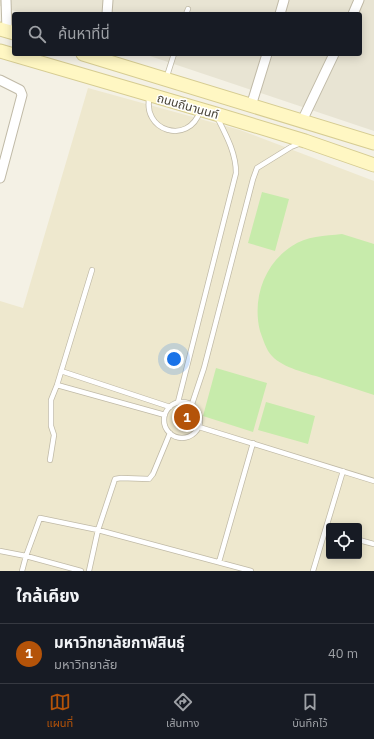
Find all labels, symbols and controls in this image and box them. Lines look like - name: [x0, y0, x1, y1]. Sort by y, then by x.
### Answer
- search box: [12, 12, 362, 56]
- icon: search: [26, 23, 48, 45]
- text: ค้นหาที่นี่: [58, 24, 110, 43]
- street label: ถนนถีนานนท์: [155, 90, 221, 122]
- your location: [164, 349, 184, 369]
- pin: 1: [174, 402, 200, 432]
- map controls: [326, 523, 362, 559]
- button: locate: [326, 523, 362, 559]
- text: ใกล้เคียง: [16, 585, 79, 607]
- text: มหาวิทยาลัยกาฬสินธุ์: [54, 633, 185, 652]
- text: 1: [25, 645, 33, 662]
- text: 40 m: [328, 645, 358, 662]
- text: มหาวิทยาลัย: [54, 656, 117, 673]
- tab: แผนที่: [46, 691, 73, 732]
- tab: เส้นทาง: [166, 691, 199, 732]
- tab: บันทึกไว้: [292, 691, 328, 732]

